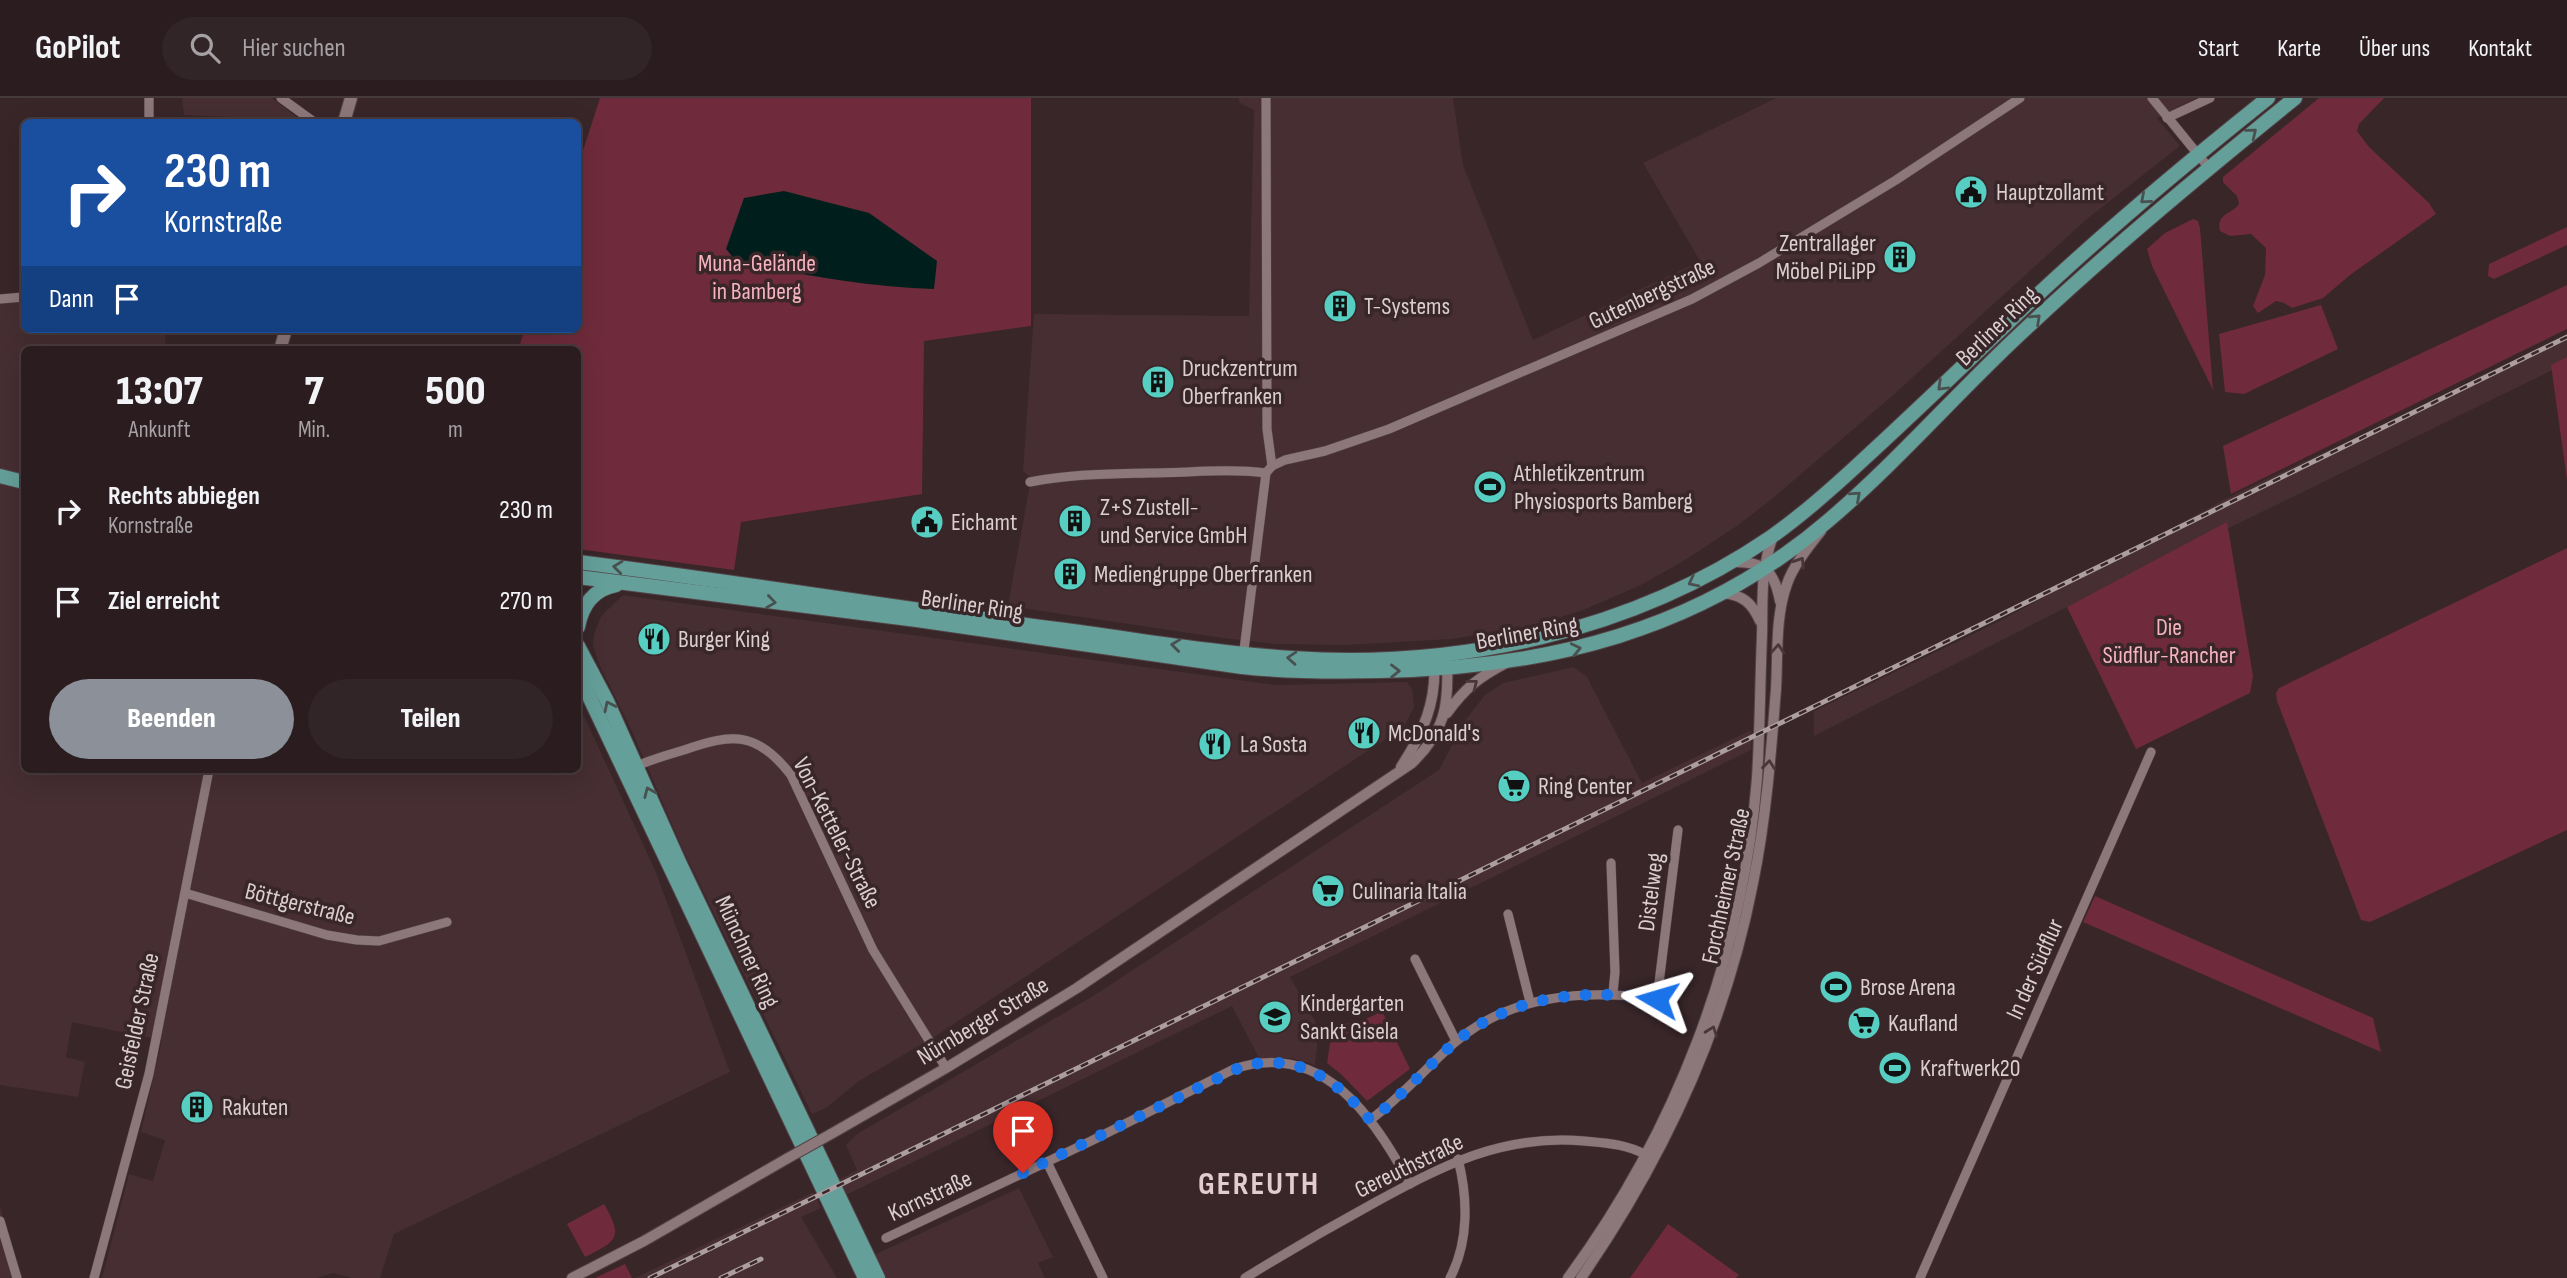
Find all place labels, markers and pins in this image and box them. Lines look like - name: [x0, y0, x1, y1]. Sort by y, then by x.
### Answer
- public building icon: Hauptzollamt: [1952, 173, 1990, 211]
- place label: Hauptzollamt: [1996, 178, 2104, 207]
- place label: Zentrallager Möbel PiLiPP: [1776, 229, 1876, 286]
- building icon: Zentrallager Möbel PiLiPP: [1881, 238, 1919, 276]
- building icon: T-Systems: [1321, 287, 1359, 325]
- place label: T-Systems: [1364, 292, 1450, 321]
- place label: Druckzentrum Oberfranken: [1182, 354, 1298, 411]
- building icon: Druckzentrum Oberfranken: [1139, 363, 1177, 401]
- place label: Athletikzentrum Physiosports Bamberg: [1513, 459, 1693, 516]
- sports icon: Athletikzentrum Physiosports Bamberg: [1471, 468, 1509, 506]
- place label: Z+S Zustell- und Service GmbH: [1100, 493, 1247, 550]
- building icon: Z+S Zustell- und Service GmbH: [1056, 502, 1094, 540]
- public building icon: Eichamt: [908, 503, 946, 541]
- place label: Eichamt: [951, 508, 1017, 537]
- building icon: Mediengruppe Oberfranken: [1051, 555, 1089, 593]
- place label: Mediengruppe Oberfranken: [1094, 560, 1312, 589]
- restaurant icon: Burger King: [635, 620, 673, 658]
- place label: Burger King: [678, 625, 770, 654]
- restaurant icon: McDonald's: [1345, 714, 1383, 752]
- place label: McDonald's: [1388, 719, 1480, 748]
- restaurant icon: La Sosta: [1196, 725, 1234, 763]
- place label: La Sosta: [1240, 730, 1307, 759]
- supermarket icon: Ring Center: [1495, 767, 1533, 805]
- place label: Ring Center: [1538, 772, 1633, 801]
- supermarket icon: Culinaria Italia: [1309, 872, 1347, 910]
- place label: Culinaria Italia: [1352, 877, 1467, 906]
- sports icon: Brose Arena: [1817, 968, 1855, 1006]
- place label: Brose Arena: [1860, 973, 1956, 1002]
- place label: Kindergarten Sankt Gisela: [1300, 989, 1404, 1046]
- school or university icon: Kindergarten Sankt Gisela: [1256, 998, 1294, 1036]
- supermarket icon: Kaufland: [1845, 1004, 1883, 1042]
- place label: Kaufland: [1888, 1009, 1958, 1038]
- sports icon: Kraftwerk20: [1876, 1049, 1914, 1087]
- place label: Kraftwerk20: [1920, 1054, 2020, 1083]
- building icon: Rakuten: [178, 1088, 216, 1126]
- place label: Rakuten: [222, 1093, 288, 1122]
- pin: [993, 1101, 1053, 1173]

